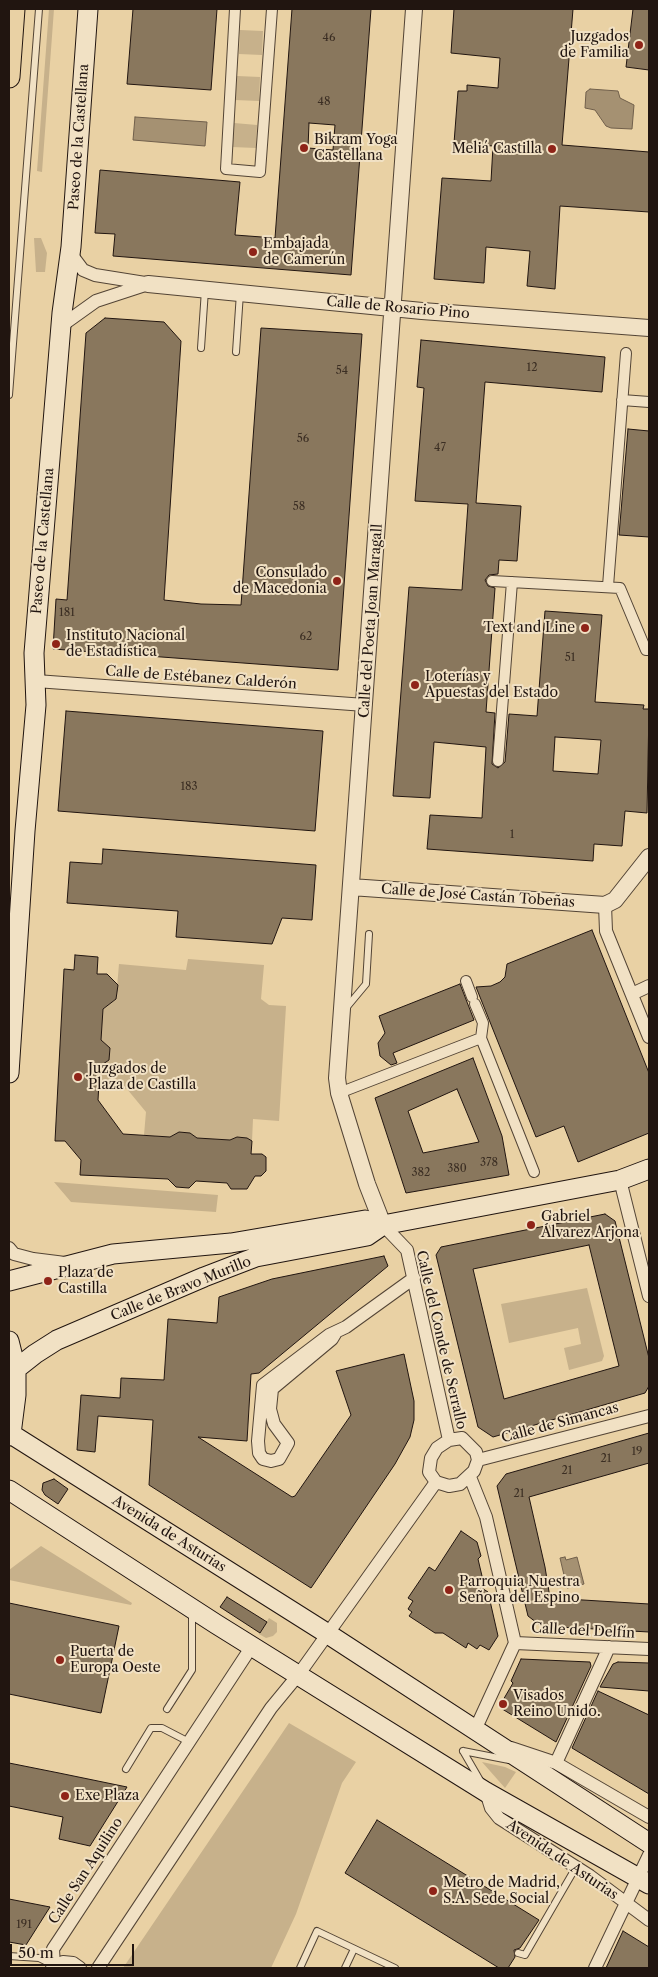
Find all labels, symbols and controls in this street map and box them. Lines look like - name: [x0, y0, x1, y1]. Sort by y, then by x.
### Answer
- place label: Juzgados de Familia: [560, 29, 629, 62]
- house number: 46: [323, 31, 335, 45]
- marker: Juzgados de Familia: [633, 39, 645, 51]
- street label: Paseo de la Castellana: [65, 63, 93, 211]
- house number: 48: [318, 95, 330, 109]
- place label: Bikram Yoga Castellana: [314, 132, 398, 164]
- place label: Meliá Castilla: [452, 141, 542, 157]
- marker: Bikram Yoga Castellana: [298, 142, 310, 154]
- marker: Meliá Castilla: [546, 143, 558, 155]
- place label: Embajada de Camerún: [263, 236, 345, 268]
- marker: Embajada de Camerún: [247, 246, 259, 258]
- street label: Calle de Rosario Pino: [326, 293, 470, 323]
- house number: 12: [527, 361, 537, 375]
- house number: 54: [336, 364, 348, 378]
- house number: 56: [297, 432, 309, 446]
- house number: 47: [434, 441, 446, 455]
- street label: Paseo de la Castellana: [28, 467, 58, 615]
- house number: 58: [293, 500, 305, 514]
- street label: Calle del Poeta Joan Maragall: [356, 523, 386, 719]
- place label: Consulado de Macedonia: [233, 565, 327, 598]
- marker: Consulado de Macedonia: [331, 575, 343, 587]
- house number: 181: [59, 606, 75, 620]
- place label: Text and Line: [483, 620, 575, 636]
- marker: Text and Line: [579, 622, 591, 634]
- place label: Instituto Nacional de Estadística: [66, 628, 185, 660]
- house number: 62: [300, 630, 312, 644]
- marker: Instituto Nacional de Estadística: [50, 638, 62, 650]
- house number: 51: [565, 651, 575, 665]
- street label: Calle de Estébanez Calderón: [105, 663, 297, 693]
- place label: Loterías y Apuestas del Estado: [425, 669, 558, 702]
- marker: Loterías y Apuestas del Estado: [409, 679, 421, 691]
- house number: 183: [180, 780, 198, 794]
- house number: 1: [510, 828, 514, 842]
- street label: Calle de José Castán Tobeñas: [381, 881, 575, 911]
- place label: Juzgados de Plaza de Castilla: [88, 1061, 196, 1094]
- marker: Juzgados de Plaza de Castilla: [72, 1071, 84, 1083]
- house number: 378: [480, 1156, 498, 1170]
- house number: 380: [447, 1162, 467, 1176]
- house number: 382: [412, 1166, 430, 1180]
- place label: Gabriel Álvarez Arjona: [541, 1209, 639, 1242]
- marker: Gabriel Álvarez Arjona: [525, 1219, 537, 1231]
- street label: Calle del Conde de Serrallo: [412, 1249, 470, 1431]
- street label: Calle de Bravo Murillo: [108, 1253, 254, 1325]
- place label: Plaza de Castilla: [58, 1265, 113, 1298]
- marker: Plaza de Castilla: [42, 1275, 54, 1287]
- street label: Calle de Simancas: [499, 1399, 621, 1447]
- house number: 19: [631, 1445, 643, 1459]
- house number: 21: [601, 1452, 611, 1466]
- house number: 21: [562, 1464, 572, 1478]
- house number: 21: [514, 1487, 524, 1501]
- street label: Avenida de Asturias: [109, 1492, 229, 1576]
- place label: Parroquia Nuestra Señora del Espino: [459, 1574, 580, 1606]
- marker: Parroquia Nuestra Señora del Espino: [443, 1584, 455, 1596]
- street label: Calle del Delfín: [531, 1620, 635, 1642]
- place label: Puerta de Europa Oeste: [70, 1644, 161, 1676]
- marker: Puerta de Europa Oeste: [54, 1654, 66, 1666]
- place label: Visados Reino Unido.: [513, 1688, 601, 1720]
- marker: Visados Reino Unido.: [497, 1698, 509, 1710]
- place label: Exe Plaza: [75, 1788, 139, 1804]
- marker: Exe Plaza: [59, 1790, 71, 1802]
- street label: Calle San Aquilino: [45, 1815, 127, 1927]
- street label: Avenida de Asturias: [503, 1816, 621, 1904]
- place label: Metro de Madrid, S.A. Sede Social: [443, 1875, 560, 1908]
- marker: Metro de Madrid, S.A. Sede Social: [427, 1885, 439, 1897]
- house number: 191: [16, 1918, 32, 1932]
- scale bar: [12, 1934, 136, 1966]
- text: 50 m: [18, 1943, 54, 1962]

